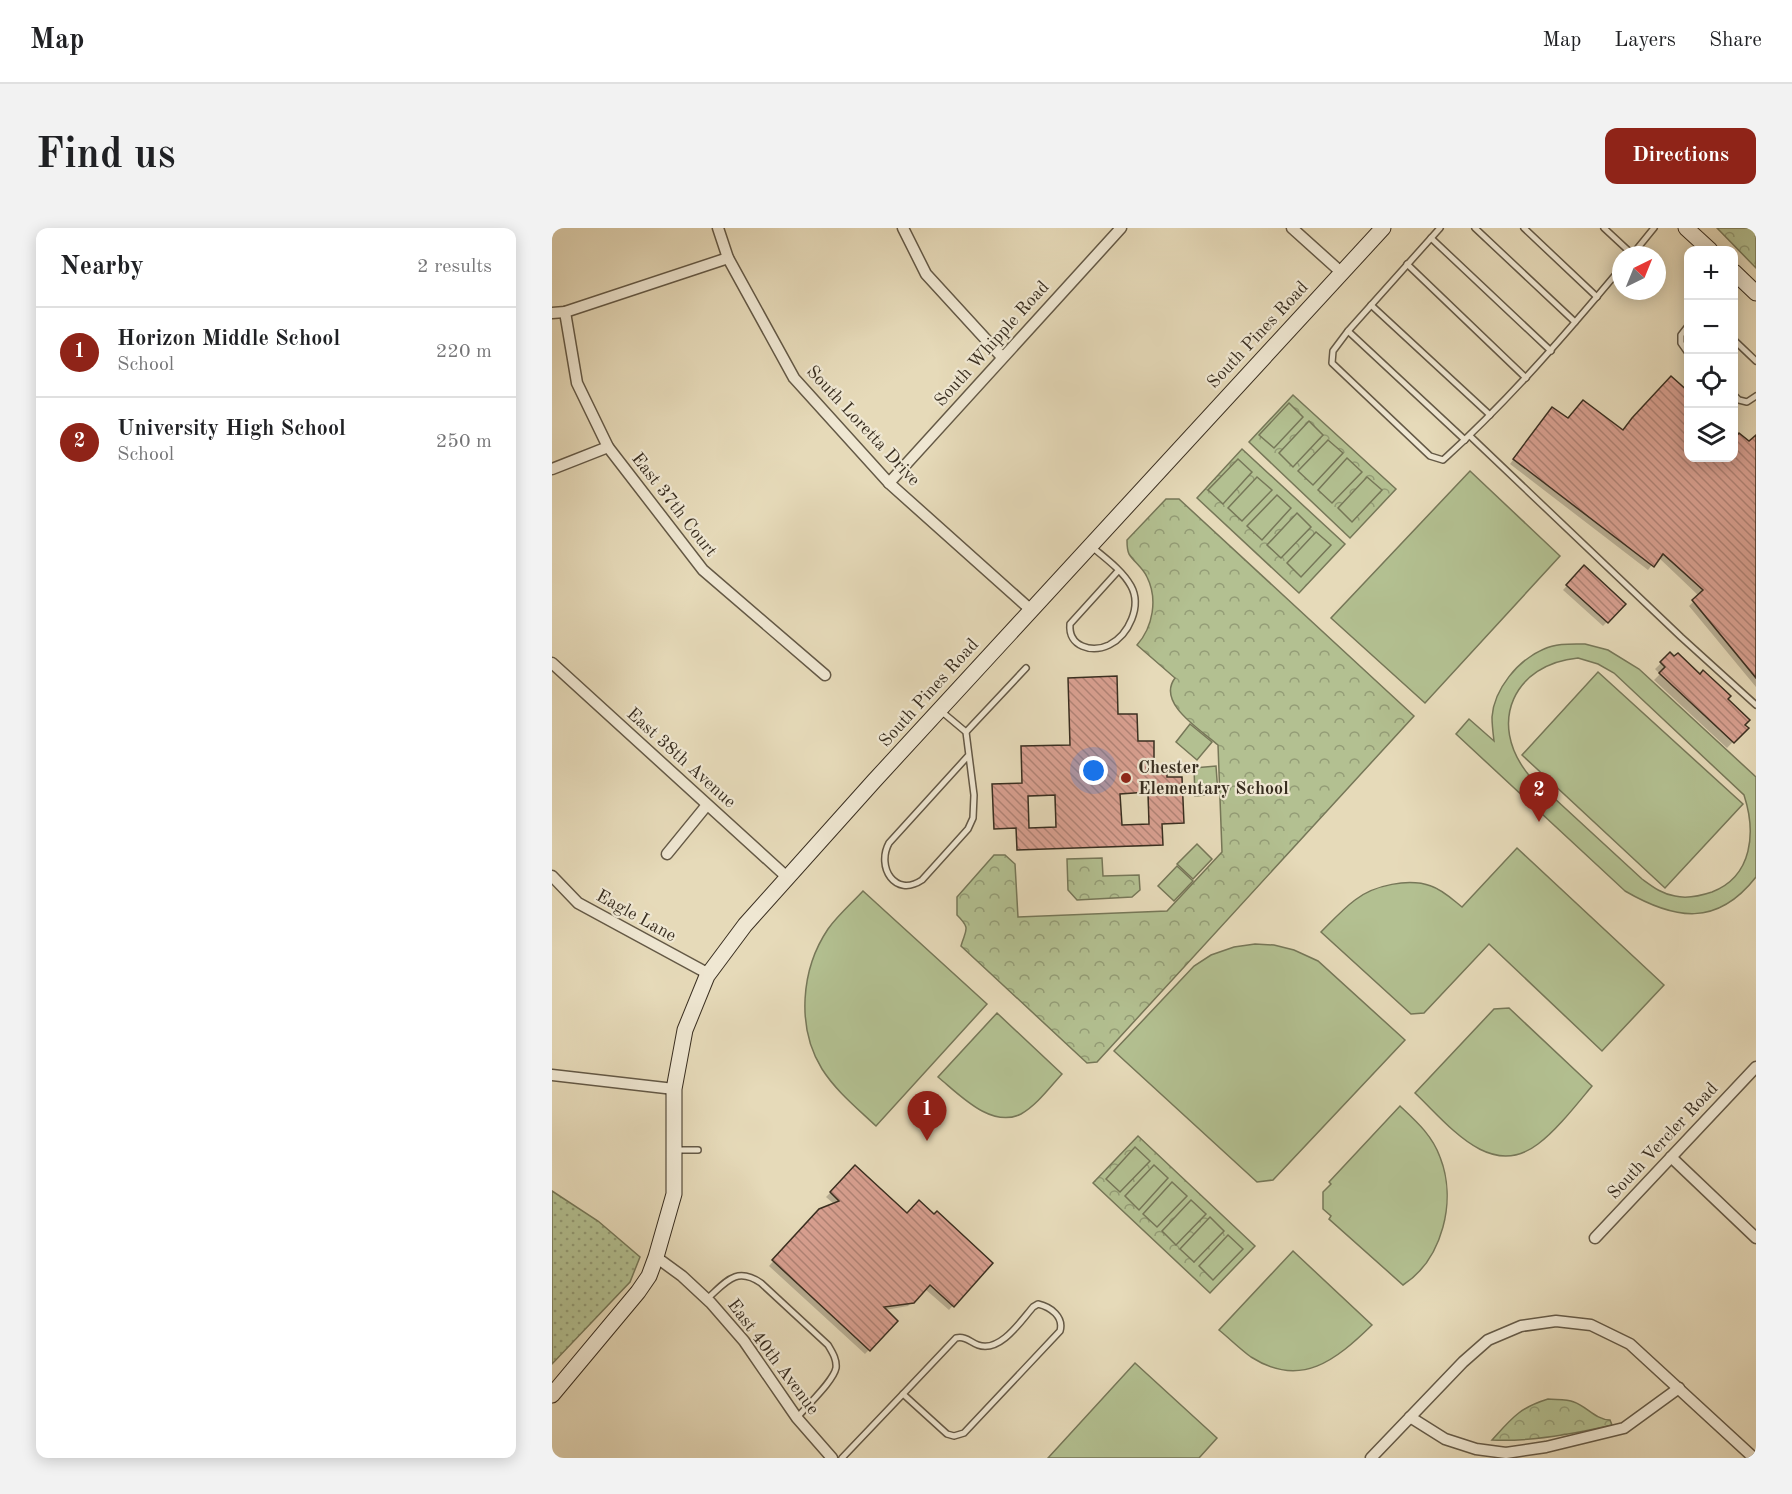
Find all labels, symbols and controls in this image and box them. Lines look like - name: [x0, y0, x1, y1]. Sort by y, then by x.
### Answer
- text: Map: [30, 27, 84, 55]
- text: Map: [1542, 30, 1581, 51]
- text: Layers: [1614, 30, 1676, 51]
- text: Share: [1709, 30, 1762, 51]
- button: Directions: [1605, 128, 1756, 184]
- text: Find us: [36, 135, 175, 177]
- north arrow: [1612, 246, 1666, 300]
- map controls: [1684, 246, 1738, 462]
- button: +: [1684, 246, 1738, 300]
- text: Nearby: [60, 254, 144, 280]
- text: 2 results: [417, 257, 492, 277]
- street label: South Whipple Road: [931, 278, 1053, 410]
- street label: South Pines Road: [1204, 278, 1312, 392]
- button: −: [1684, 300, 1738, 354]
- text: Horizon Middle School: [117, 328, 340, 350]
- text: 1: [74, 342, 85, 362]
- text: 220 m: [436, 342, 492, 362]
- button: locate: [1684, 354, 1738, 408]
- text: School: [117, 355, 174, 375]
- street label: South Loretta Drive: [803, 362, 923, 490]
- button: layers: [1684, 408, 1738, 462]
- text: University High School: [117, 418, 346, 440]
- text: 2: [74, 432, 85, 452]
- text: 250 m: [436, 432, 492, 452]
- text: School: [117, 445, 174, 465]
- street label: East 37th Court: [628, 450, 720, 560]
- street label: South Pines Road: [876, 635, 982, 751]
- street label: East 38th Avenue: [623, 705, 739, 811]
- your location: [1079, 756, 1108, 785]
- place label: Chester Elementary School: [1138, 759, 1289, 798]
- marker: Chester Elementary School: [1119, 771, 1133, 785]
- pin: 2: [1520, 772, 1558, 822]
- street label: Eagle Lane: [593, 887, 679, 945]
- street label: South Vercler Road: [1605, 1079, 1721, 1203]
- pin: 1: [908, 1092, 946, 1141]
- street label: East 40th Avenue: [724, 1296, 822, 1418]

